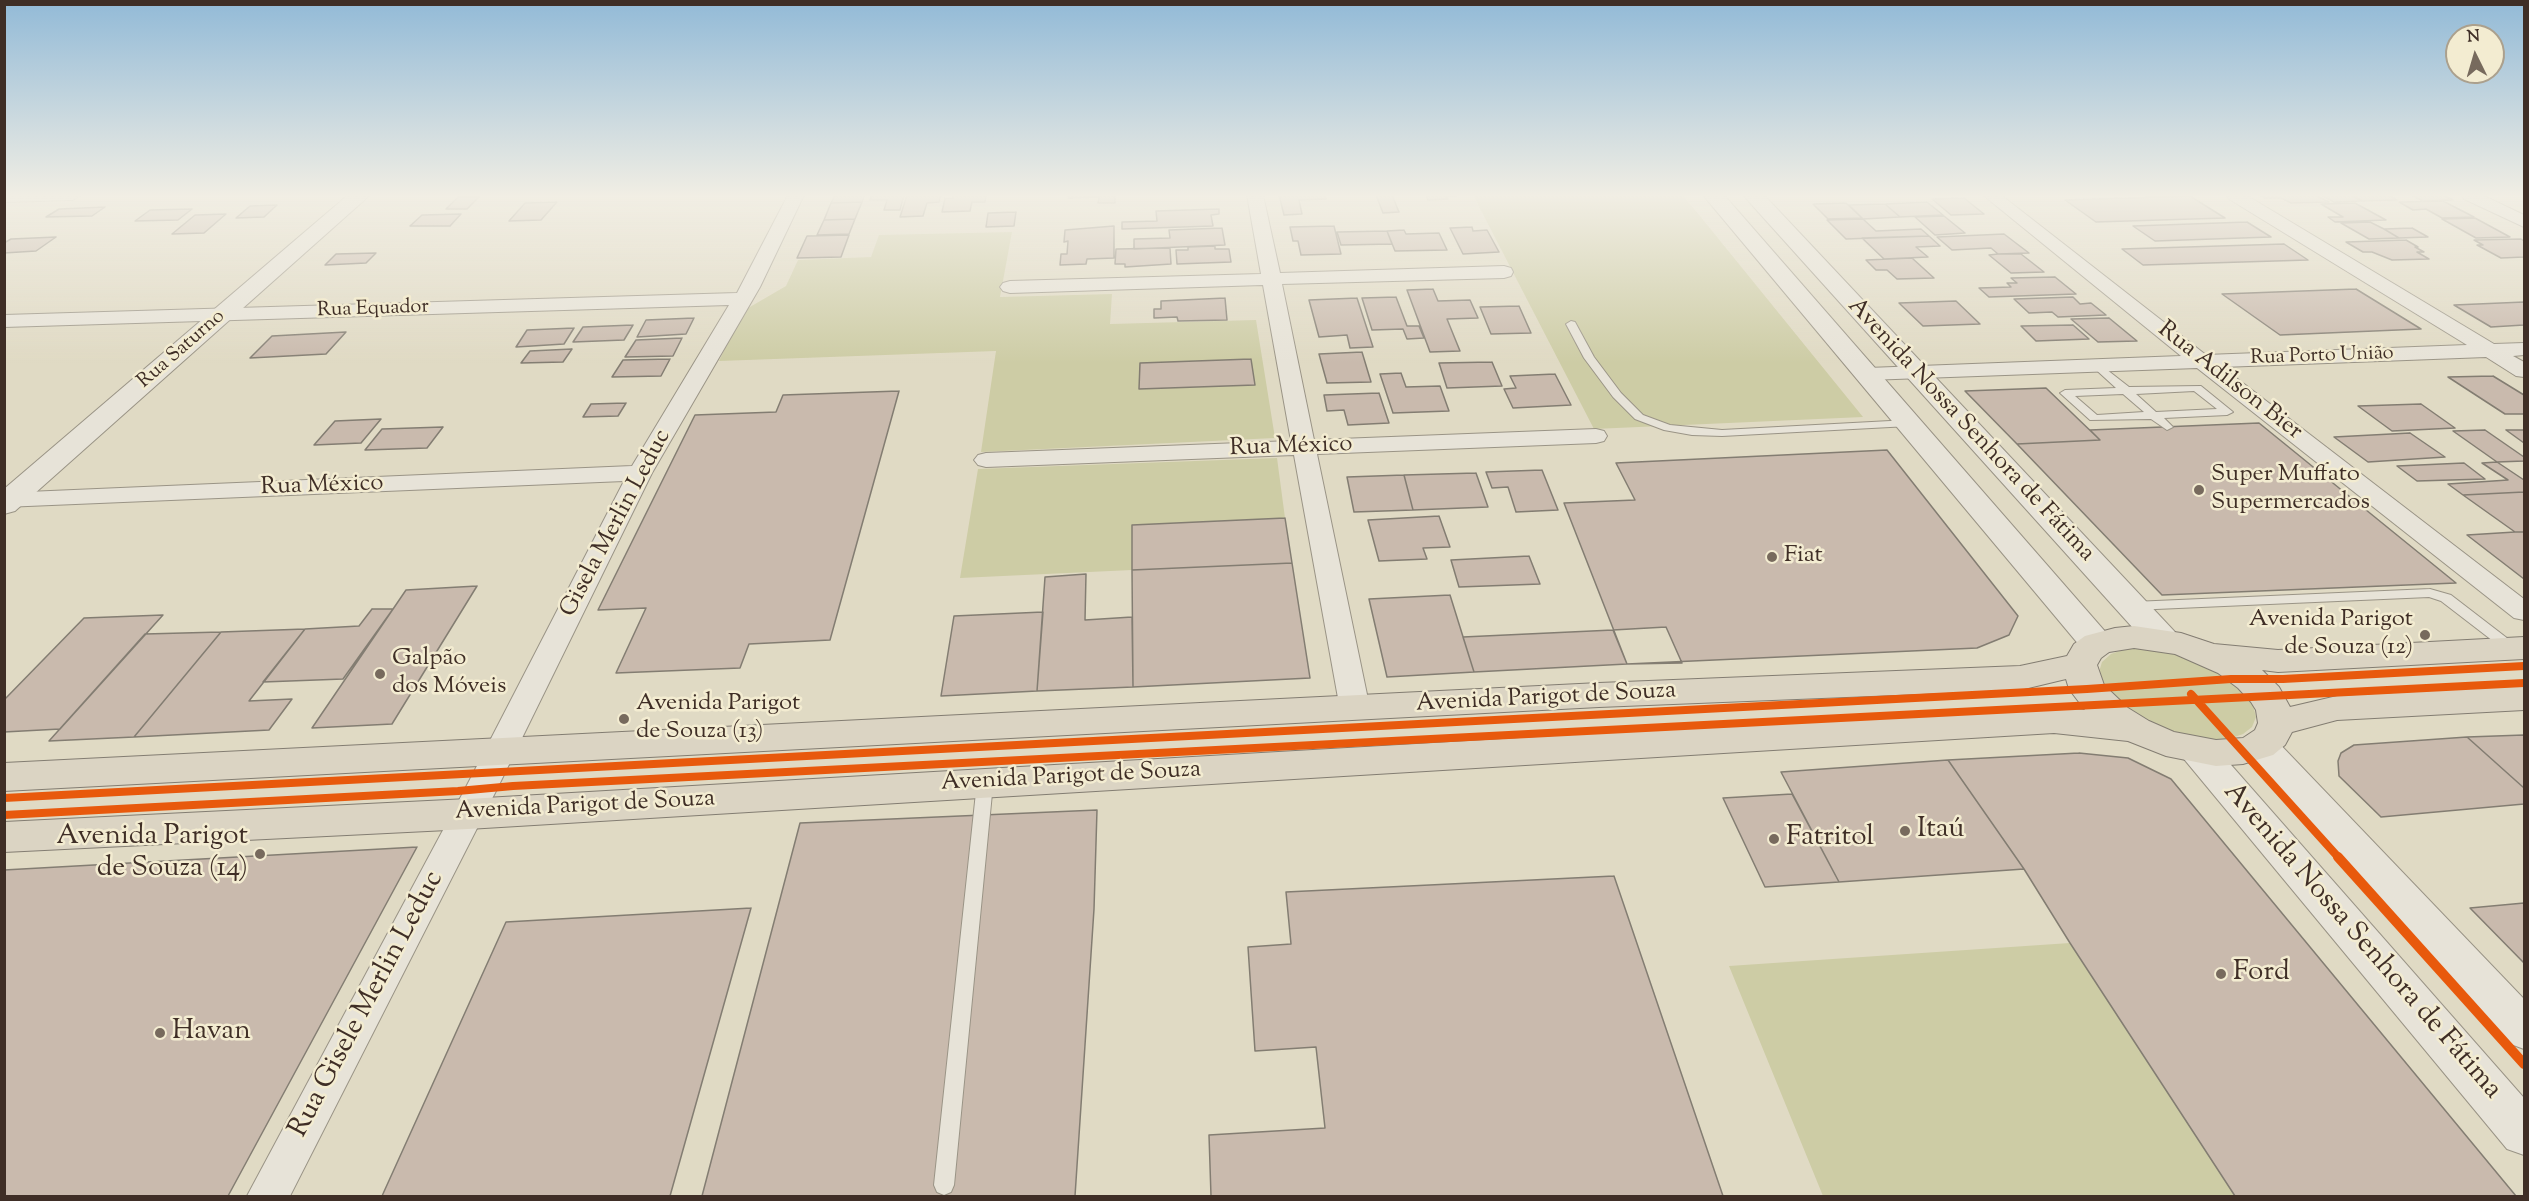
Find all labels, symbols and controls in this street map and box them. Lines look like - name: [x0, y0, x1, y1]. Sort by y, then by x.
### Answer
- north arrow: [2445, 24, 2505, 84]
- text: N: [2466, 26, 2481, 50]
- street label: Avenida Nossa Senhora de Fátima: [1840, 293, 2100, 569]
- street label: Rua Equador: [317, 296, 429, 324]
- street label: Rua Saturno: [133, 305, 231, 395]
- street label: Rua Adilson Bier: [2151, 317, 2307, 447]
- street label: Rua Porto União: [2250, 343, 2394, 371]
- street label: Gisela Merlin Leduc: [555, 425, 679, 623]
- street label: Rua México: [1229, 431, 1353, 465]
- place label: Super Muffato Supermercados: [2211, 462, 2370, 518]
- street label: Rua México: [260, 470, 384, 504]
- marker: Super Muffato Supermercados: [2192, 483, 2206, 497]
- place label: Fiat: [1784, 543, 1823, 571]
- marker: Fiat: [1765, 550, 1779, 564]
- place label: Avenida Parigot de Souza (12): [2249, 607, 2413, 663]
- marker: Avenida Parigot de Souza (12): [2418, 628, 2432, 642]
- place label: Galpão dos Móveis: [392, 646, 506, 702]
- marker: Galpão dos Móveis: [373, 667, 387, 681]
- street label: Avenida Parigot de Souza: [1415, 678, 1677, 720]
- place label: Avenida Parigot de Souza (13): [636, 691, 800, 747]
- marker: Avenida Parigot de Souza (13): [617, 712, 631, 726]
- street label: Avenida Parigot de Souza: [940, 757, 1202, 799]
- street label: Avenida Nossa Senhora de Fátima: [2214, 777, 2508, 1107]
- street label: Avenida Parigot de Souza: [454, 786, 716, 828]
- place label: Itaú: [1917, 814, 1964, 848]
- place label: Avenida Parigot de Souza (14): [56, 821, 248, 887]
- place label: Fatritol: [1786, 822, 1874, 856]
- marker: Itaú: [1898, 824, 1912, 838]
- marker: Fatritol: [1767, 832, 1781, 846]
- marker: Avenida Parigot de Souza (14): [253, 847, 267, 861]
- street label: Rua Gisele Merlin Leduc: [283, 866, 453, 1144]
- place label: Ford: [2233, 957, 2290, 991]
- marker: Ford: [2214, 967, 2228, 981]
- place label: Havan: [172, 1016, 251, 1050]
- marker: Havan: [153, 1026, 167, 1040]

